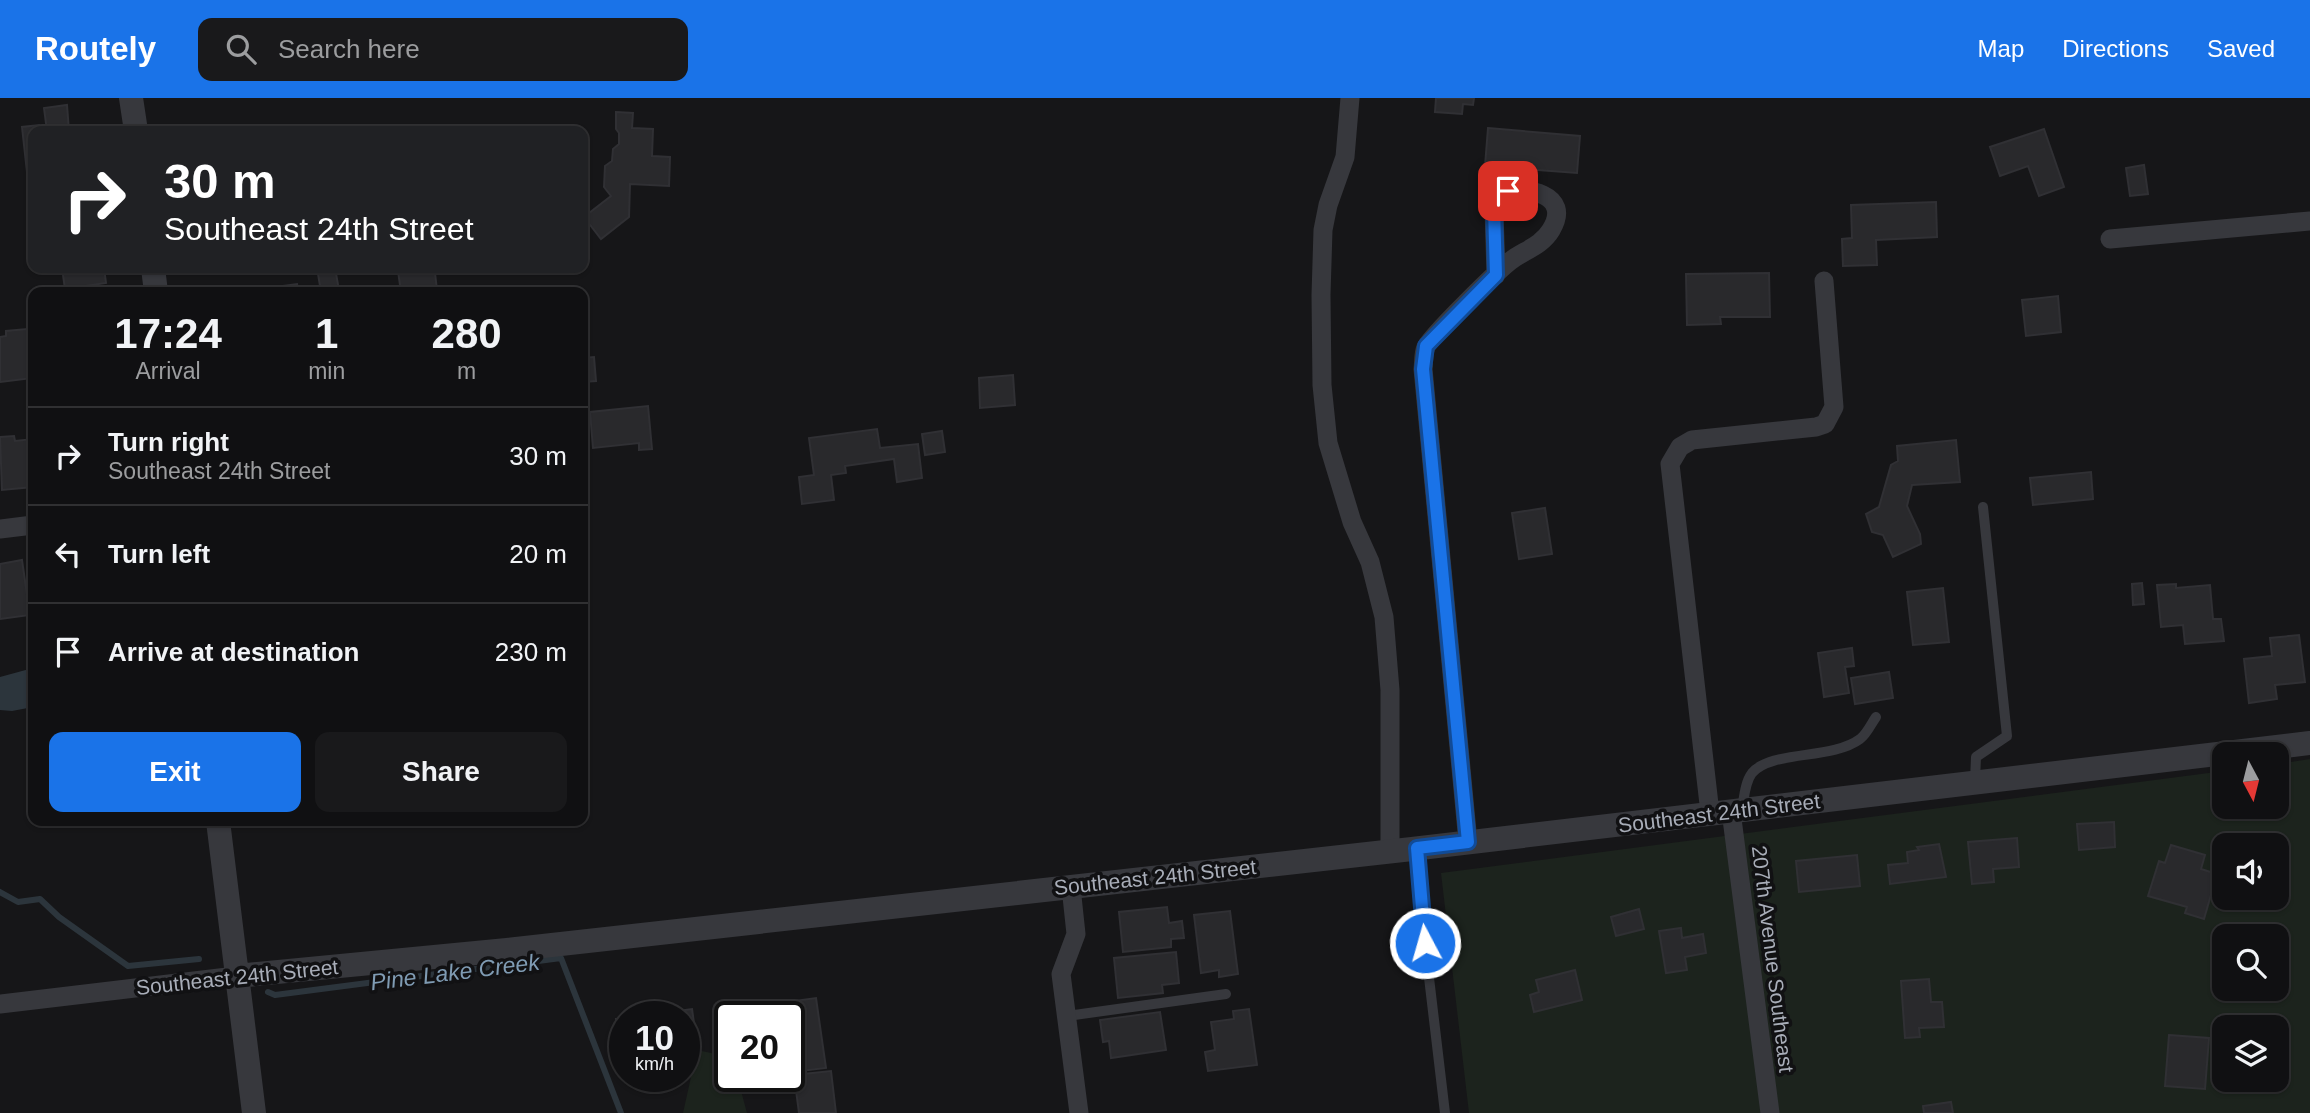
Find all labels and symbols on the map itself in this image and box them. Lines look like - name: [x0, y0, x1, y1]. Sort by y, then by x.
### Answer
- pin: [1478, 161, 1538, 221]
- north arrow: [2212, 742, 2289, 819]
- street label: Southeast 24th Street: [1617, 789, 1821, 837]
- street label: 207th Avenue Southeast: [1748, 844, 1798, 1074]
- street label: Southeast 24th Street: [1053, 855, 1257, 899]
- position arrow: [1388, 906, 1462, 980]
- water label: Pine Lake Creek: [369, 949, 542, 995]
- street label: Southeast 24th Street: [135, 955, 339, 999]
- speed limit sign: 20: [714, 1001, 805, 1092]

